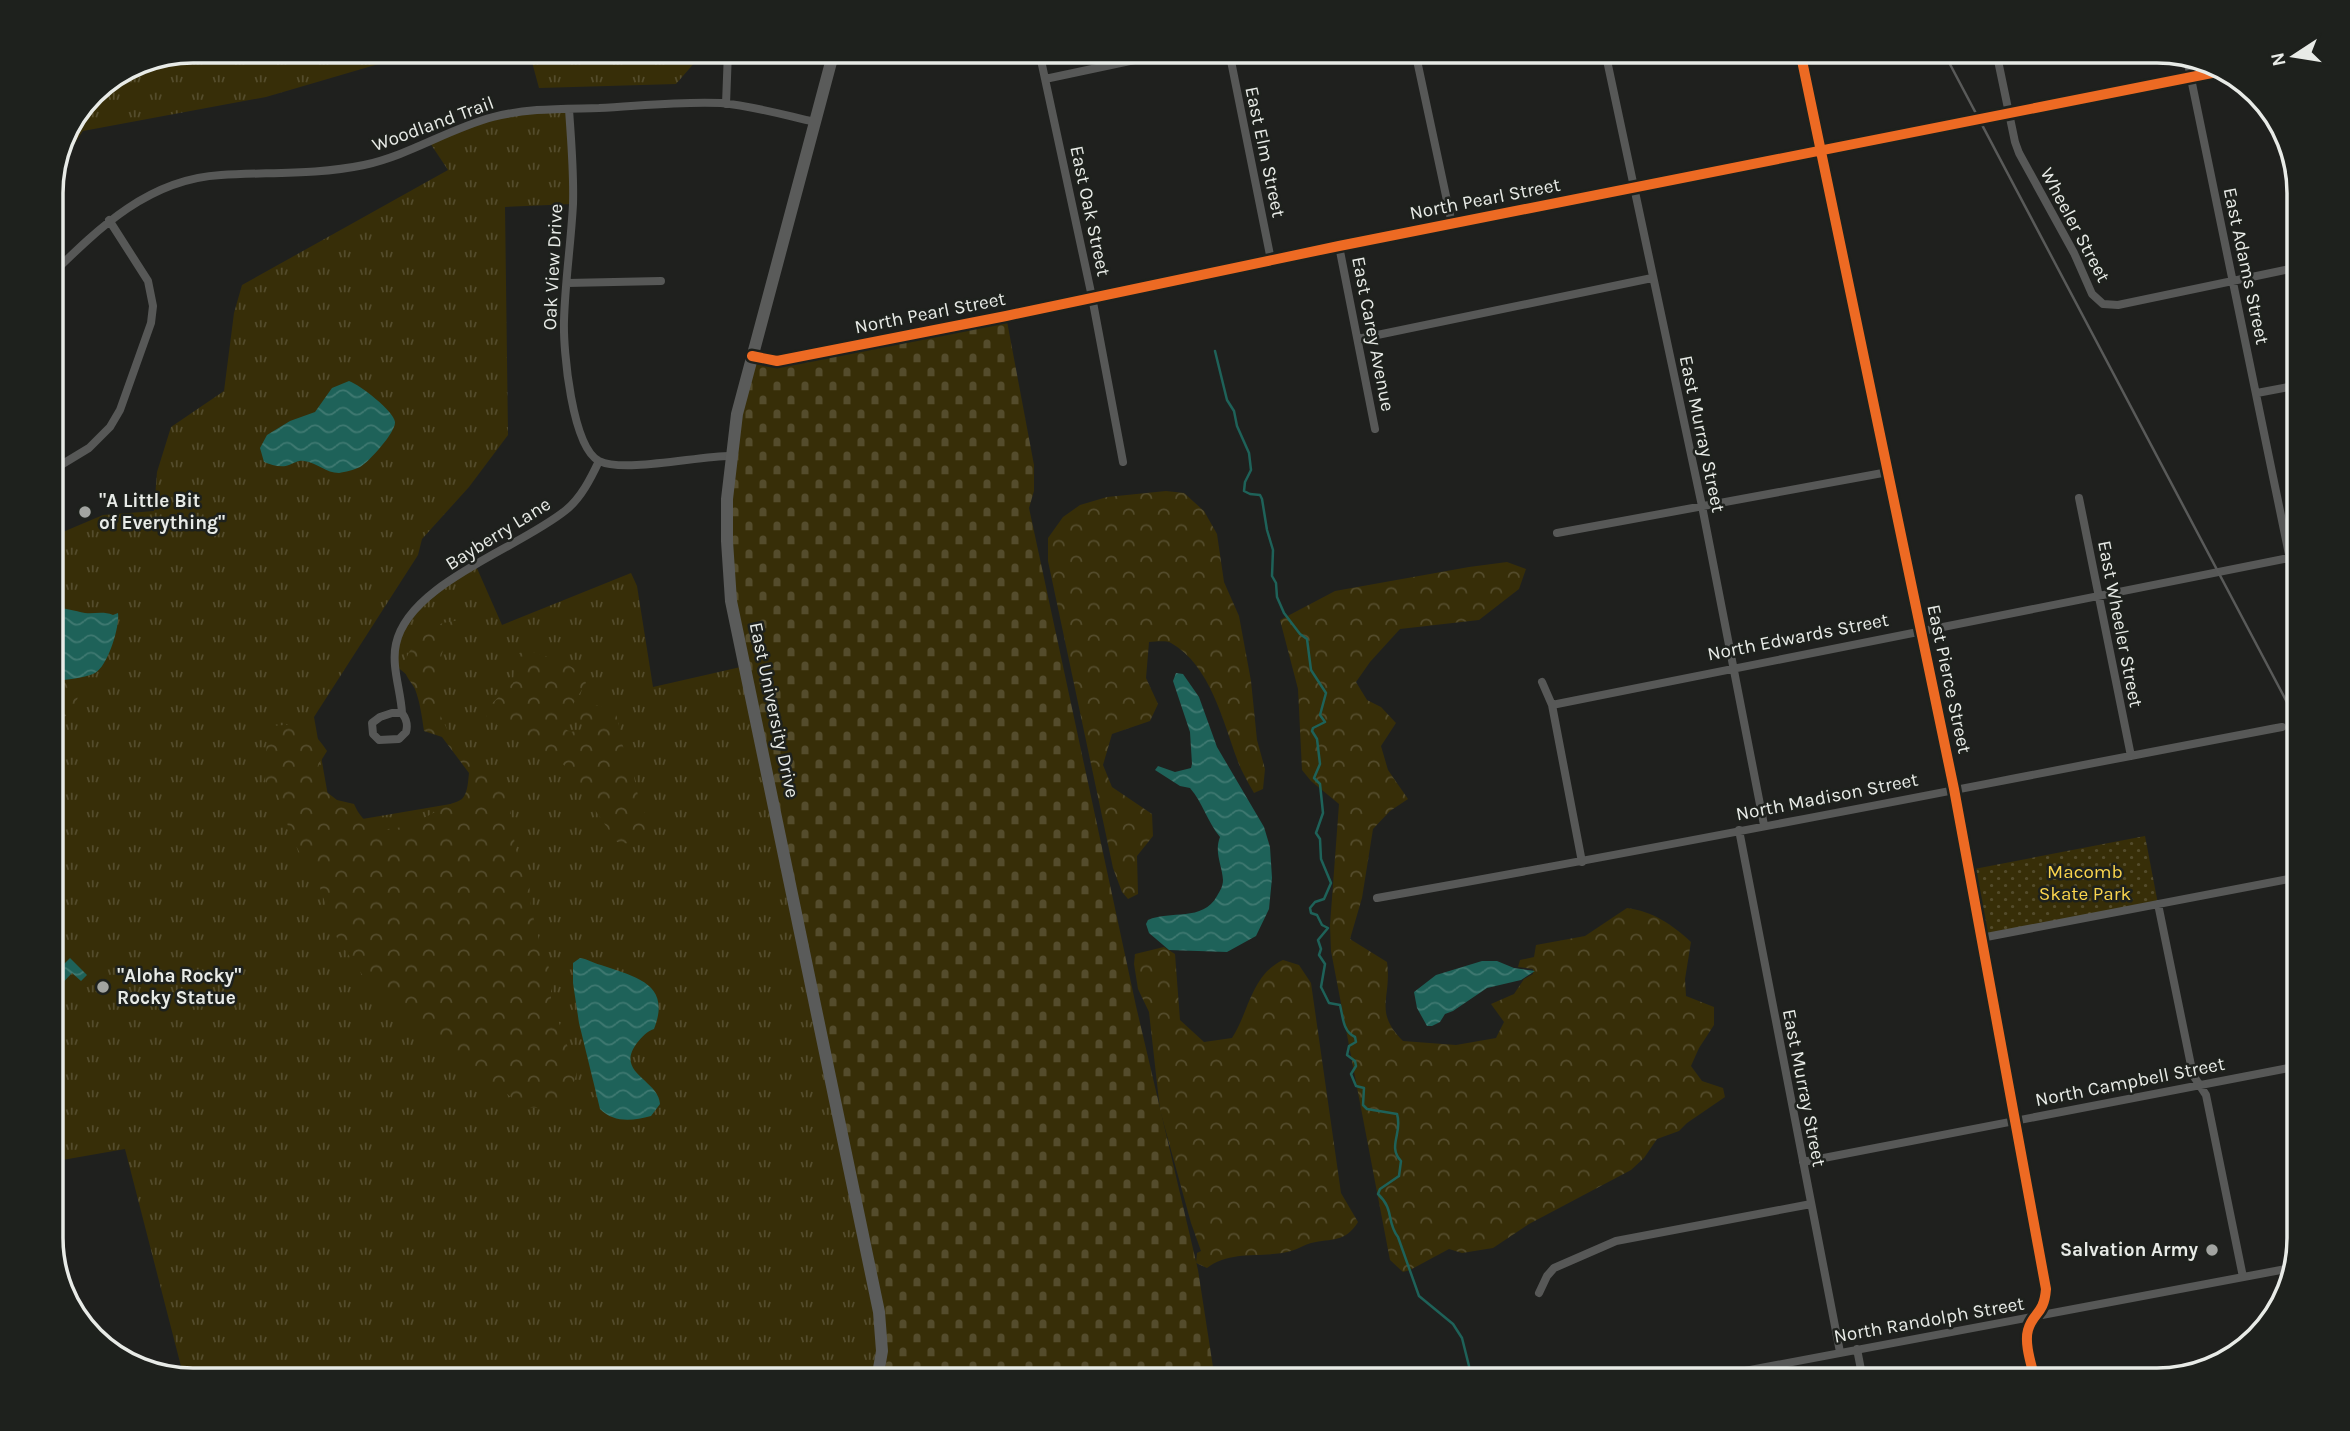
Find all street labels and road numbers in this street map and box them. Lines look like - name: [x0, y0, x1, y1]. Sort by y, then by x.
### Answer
- street label: East Elm Street: [1240, 85, 1290, 219]
- street label: Woodland Trail: [369, 92, 497, 156]
- street label: East Oak Street: [1065, 144, 1115, 278]
- street label: Wheeler Street: [2036, 164, 2114, 286]
- street label: North Pearl Street: [1408, 174, 1562, 224]
- street label: East Adams Street: [2219, 186, 2273, 346]
- street label: Oak View Drive: [539, 203, 567, 331]
- street label: East Carey Avenue: [1347, 255, 1399, 413]
- street label: North Pearl Street: [853, 288, 1007, 338]
- street label: East Murray Street: [1675, 353, 1729, 515]
- street label: Bayberry Lane: [441, 493, 555, 575]
- street label: East Wheeler Street: [2093, 539, 2147, 709]
- street label: East Pierce Street: [1922, 602, 1976, 756]
- street label: North Edwards Street: [1705, 609, 1891, 665]
- street label: East University Drive: [745, 620, 803, 800]
- street label: North Madison Street: [1734, 769, 1920, 825]
- street label: East Murray Street: [1778, 1007, 1830, 1169]
- street label: North Campbell Street: [2033, 1053, 2227, 1111]
- street label: North Randolph Street: [1832, 1292, 2026, 1348]

